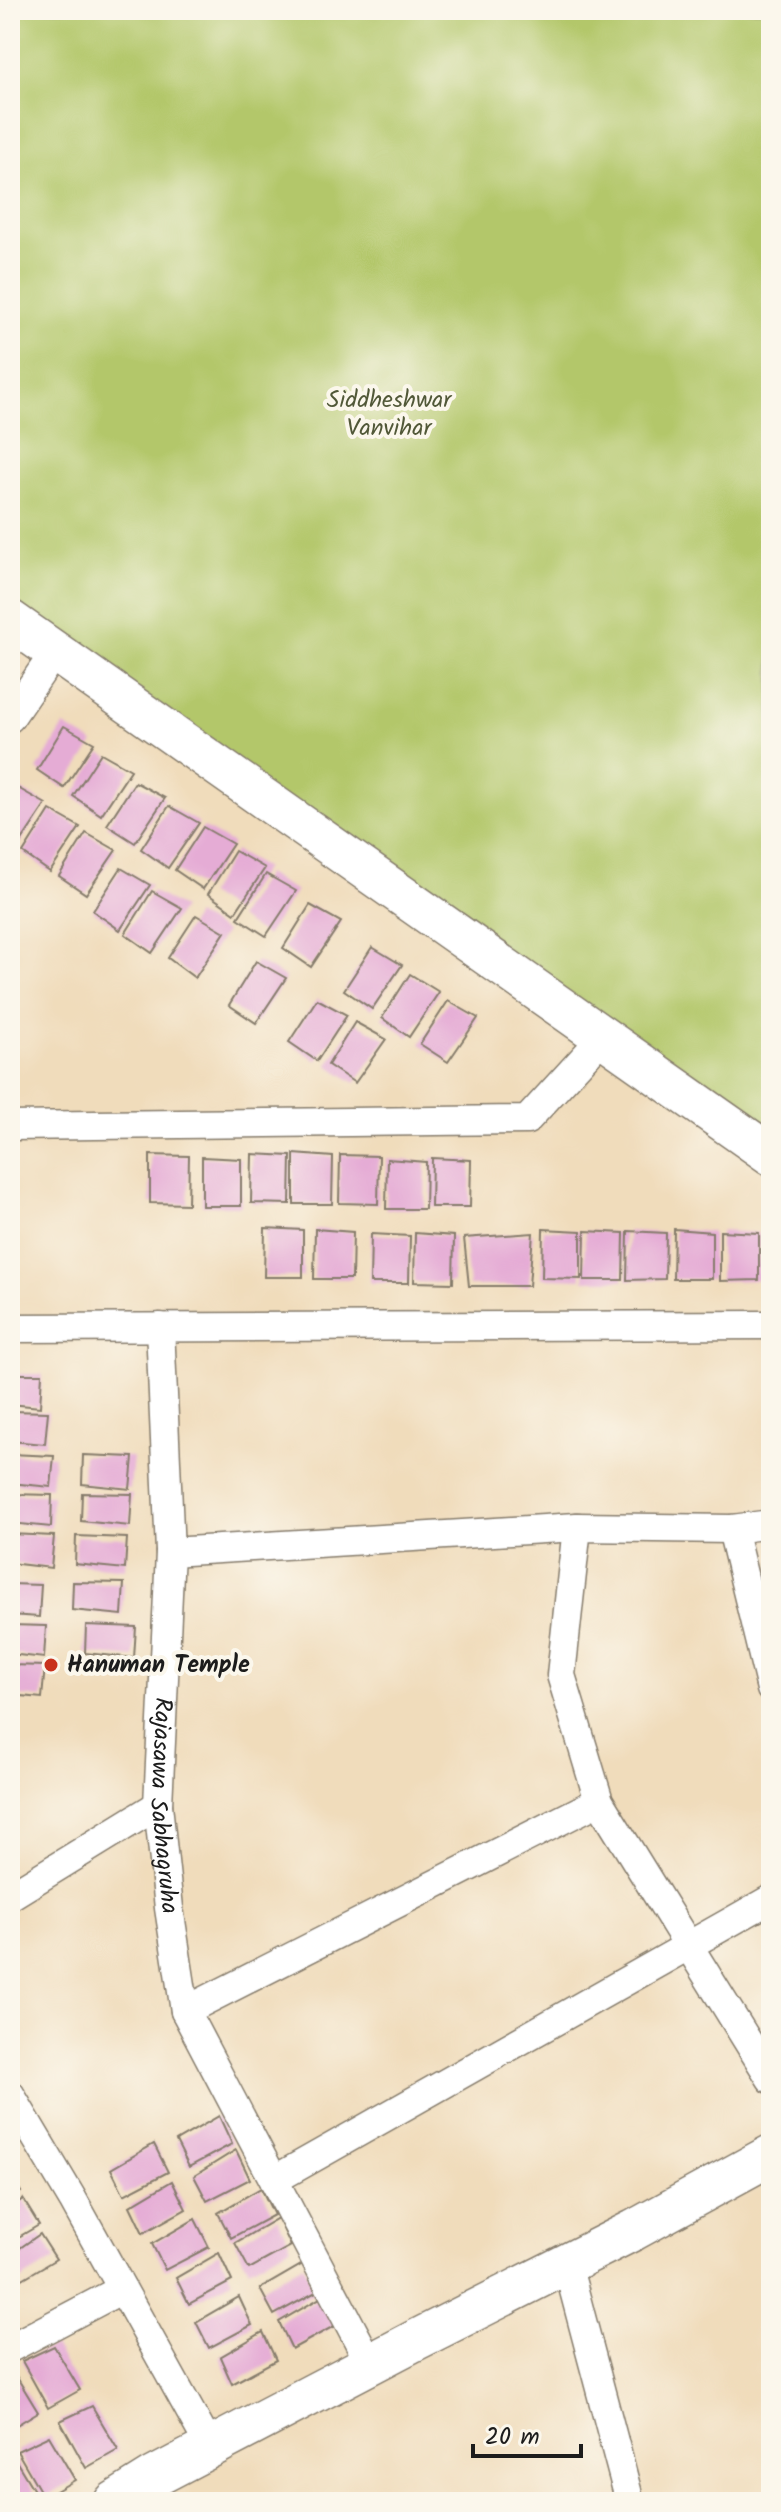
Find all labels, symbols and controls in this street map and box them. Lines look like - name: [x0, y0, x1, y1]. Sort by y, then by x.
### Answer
- park label: Siddheshwar Vanvihar: [327, 381, 453, 448]
- place label: Hanuman Temple: [67, 1646, 250, 1685]
- marker: Hanuman Temple: [42, 1656, 60, 1674]
- street label: Rajasawa Sabhagruha: [138, 1696, 189, 1917]
- scale bar: [473, 2408, 581, 2458]
- text: 20 m: [485, 2418, 540, 2457]

